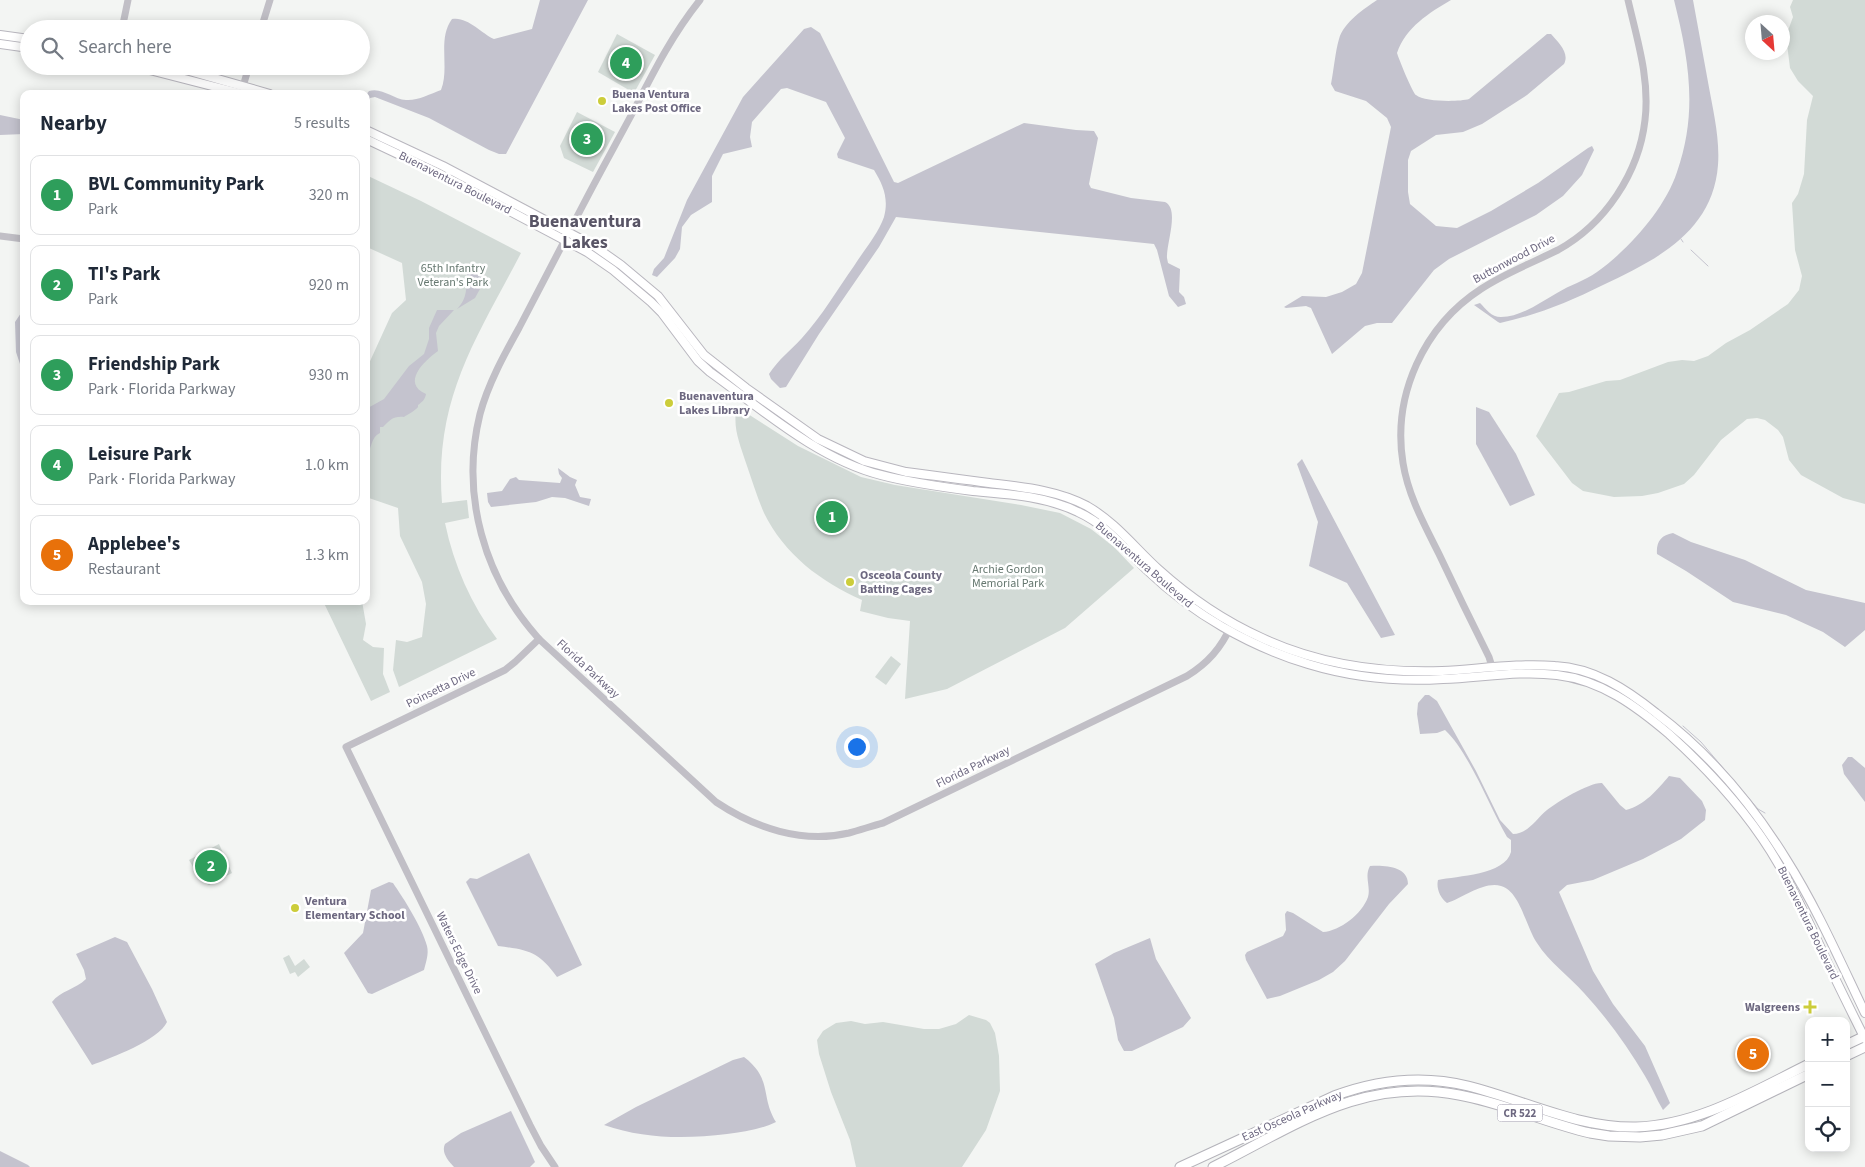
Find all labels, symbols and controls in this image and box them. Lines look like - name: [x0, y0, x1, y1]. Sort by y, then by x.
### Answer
- north arrow: [1745, 15, 1790, 60]
- search box: [20, 20, 370, 75]
- icon: search: [38, 34, 66, 62]
- text: Search here: [78, 34, 172, 61]
- pin: 4: [610, 44, 642, 82]
- place label: Buena Ventura Lakes Post Office: [612, 86, 701, 117]
- marker: Buena Ventura Lakes Post Office: [596, 95, 608, 107]
- text: Nearby: [40, 108, 107, 138]
- text: 5 results: [294, 112, 350, 134]
- pin: 3: [571, 120, 603, 158]
- street label: Buenaventura Boulevard: [396, 147, 514, 219]
- text: BVL Community Park: [88, 171, 264, 198]
- text: 1: [53, 184, 61, 206]
- text: 320 m: [309, 184, 349, 206]
- text: Park: [88, 198, 118, 220]
- district label: Buenaventura Lakes: [529, 209, 641, 255]
- street label: Buttonwood Drive: [1470, 230, 1558, 288]
- park label: 65th Infantry Veteran's Park: [418, 260, 488, 291]
- text: TI's Park: [88, 261, 161, 288]
- text: 2: [53, 274, 61, 296]
- text: 920 m: [309, 274, 349, 296]
- text: Park: [88, 288, 118, 310]
- text: Friendship Park: [88, 351, 220, 378]
- text: 3: [53, 364, 61, 386]
- text: 930 m: [309, 364, 349, 386]
- text: Park · Florida Parkway: [88, 378, 235, 400]
- place label: Buenaventura Lakes Library: [679, 388, 754, 419]
- marker: Buenaventura Lakes Library: [663, 397, 675, 409]
- text: Leisure Park: [88, 441, 192, 468]
- text: 4: [53, 454, 61, 476]
- text: 1.0 km: [305, 454, 349, 476]
- text: Park · Florida Parkway: [88, 468, 235, 490]
- pin: 1: [816, 498, 848, 536]
- street label: Buenaventura Boulevard: [1091, 518, 1197, 612]
- text: Applebee's: [88, 531, 180, 558]
- text: 5: [53, 544, 61, 566]
- text: 1.3 km: [305, 544, 349, 566]
- text: Restaurant: [88, 558, 161, 580]
- park label: Archie Gordon Memorial Park: [972, 561, 1044, 592]
- place label: Osceola County Batting Cages: [860, 567, 943, 598]
- marker: Osceola County Batting Cages: [844, 576, 856, 588]
- street label: Florida Parkway: [553, 635, 623, 703]
- street label: Poinsetta Drive: [403, 664, 479, 712]
- your location: [844, 734, 870, 760]
- street label: Florida Parkway: [933, 742, 1013, 792]
- pin: 2: [195, 847, 227, 885]
- street label: Buenaventura Boulevard: [1773, 863, 1843, 983]
- place label: Ventura Elementary School: [304, 893, 405, 924]
- marker: Ventura Elementary School: [289, 902, 301, 914]
- street label: Waters Edge Drive: [432, 909, 486, 997]
- place label: Walgreens: [1745, 999, 1800, 1016]
- marker: Walgreens: [1804, 1001, 1816, 1013]
- map controls: [1805, 1017, 1850, 1152]
- button: +: [1805, 1017, 1850, 1062]
- pin: 5: [1737, 1035, 1769, 1073]
- button: −: [1805, 1062, 1850, 1107]
- street label: East Osceola Parkway: [1239, 1086, 1345, 1146]
- road number: CR 522: [1498, 1104, 1542, 1122]
- button: locate: [1805, 1107, 1850, 1152]

